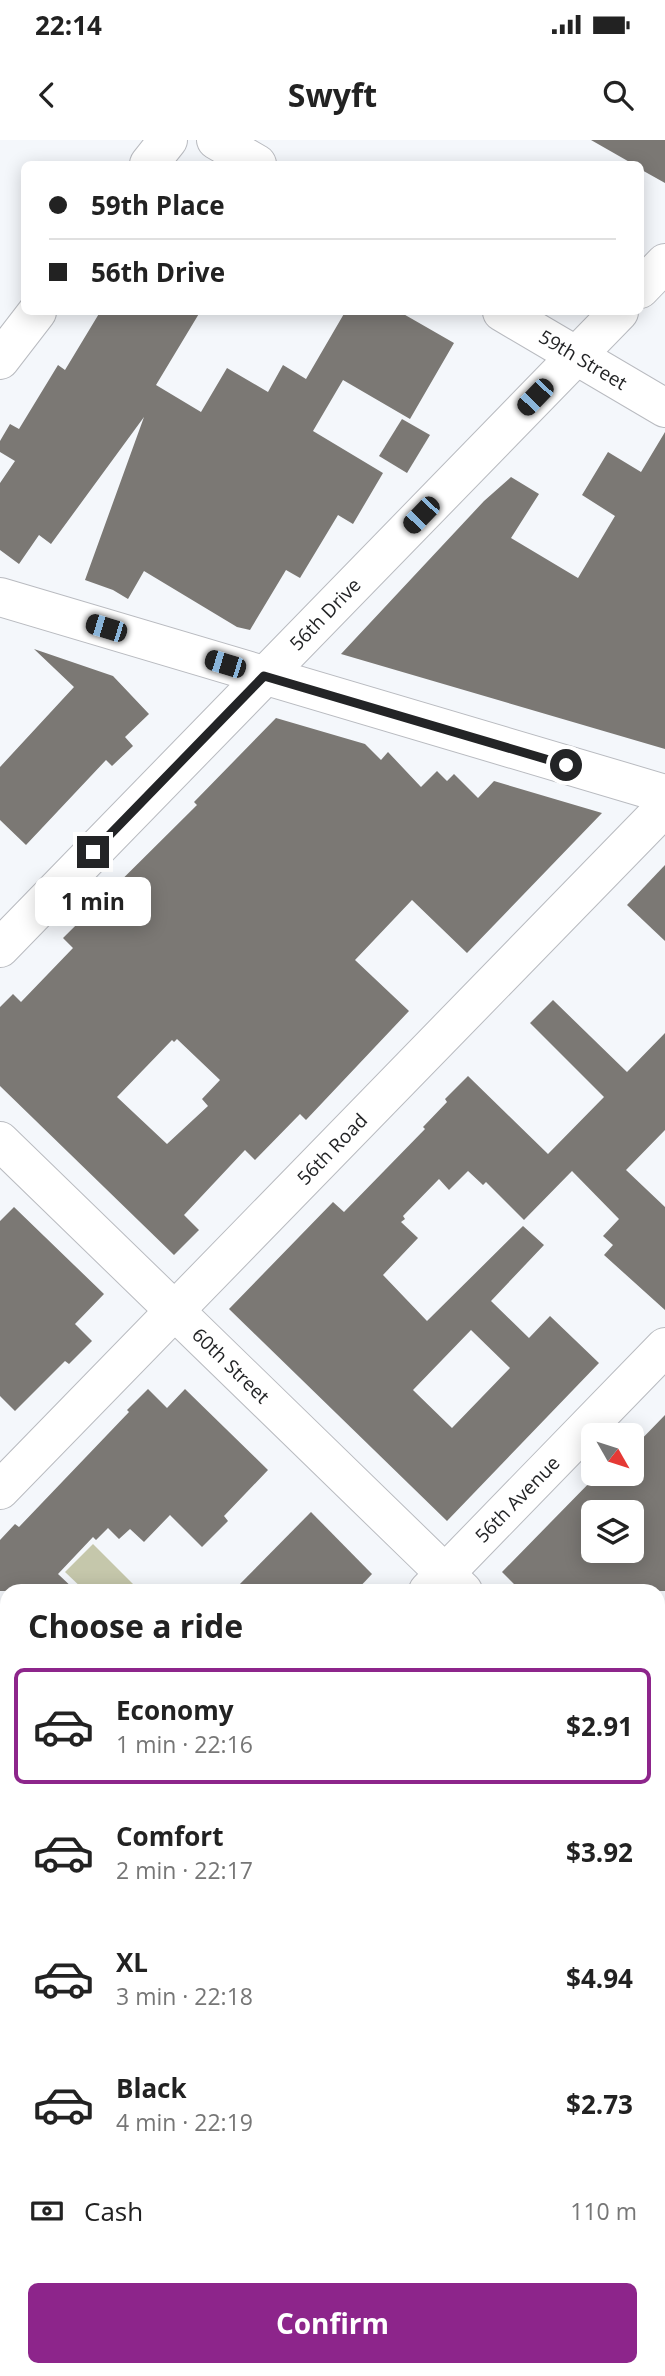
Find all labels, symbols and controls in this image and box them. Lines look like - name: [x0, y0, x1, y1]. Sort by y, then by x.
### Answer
- text: 22:14: [35, 7, 102, 43]
- text: Swyft: [288, 73, 377, 116]
- icon: back: [28, 76, 66, 114]
- icon: search: [599, 76, 637, 114]
- text: 59th Place: [91, 187, 225, 223]
- text: 56th Drive: [91, 254, 225, 290]
- street label: 59th Street: [534, 324, 632, 396]
- car: [513, 375, 558, 419]
- car: [399, 493, 444, 537]
- street label: 56th Drive: [284, 572, 366, 656]
- car: [83, 612, 130, 644]
- car: [202, 648, 249, 680]
- route start: [550, 749, 582, 781]
- route end: [77, 836, 109, 868]
- callout: 1 min: [35, 876, 151, 926]
- text: 1 min: [61, 885, 125, 917]
- street label: 56th Road: [291, 1107, 373, 1190]
- street label: 60th Street: [187, 1322, 275, 1409]
- north arrow: [581, 1423, 644, 1486]
- map controls: [581, 1423, 644, 1563]
- street label: 56th Avenue: [469, 1450, 565, 1548]
- button: layers: [581, 1500, 644, 1563]
- text: Choose a ride: [28, 1604, 243, 1647]
- text: Economy: [116, 1692, 234, 1728]
- icon: car: [32, 1695, 95, 1758]
- text: $2.91: [566, 1708, 633, 1744]
- text: 1 min · 22:16: [116, 1728, 253, 1760]
- text: Comfort: [116, 1818, 223, 1854]
- icon: car: [32, 1821, 95, 1884]
- text: $3.92: [566, 1834, 633, 1870]
- text: 2 min · 22:17: [116, 1854, 253, 1886]
- text: XL: [116, 1944, 148, 1980]
- icon: car: [32, 1947, 95, 2010]
- text: $4.94: [566, 1960, 633, 1996]
- text: 3 min · 22:18: [116, 1980, 253, 2012]
- text: Black: [116, 2070, 187, 2106]
- icon: car: [32, 2073, 95, 2136]
- text: $2.73: [566, 2086, 633, 2122]
- text: 4 min · 22:19: [116, 2106, 253, 2138]
- icon: cash: [28, 2192, 66, 2230]
- text: Cash: [84, 2193, 143, 2229]
- text: 110 m: [570, 2195, 637, 2227]
- button: Confirm: [28, 2283, 637, 2363]

